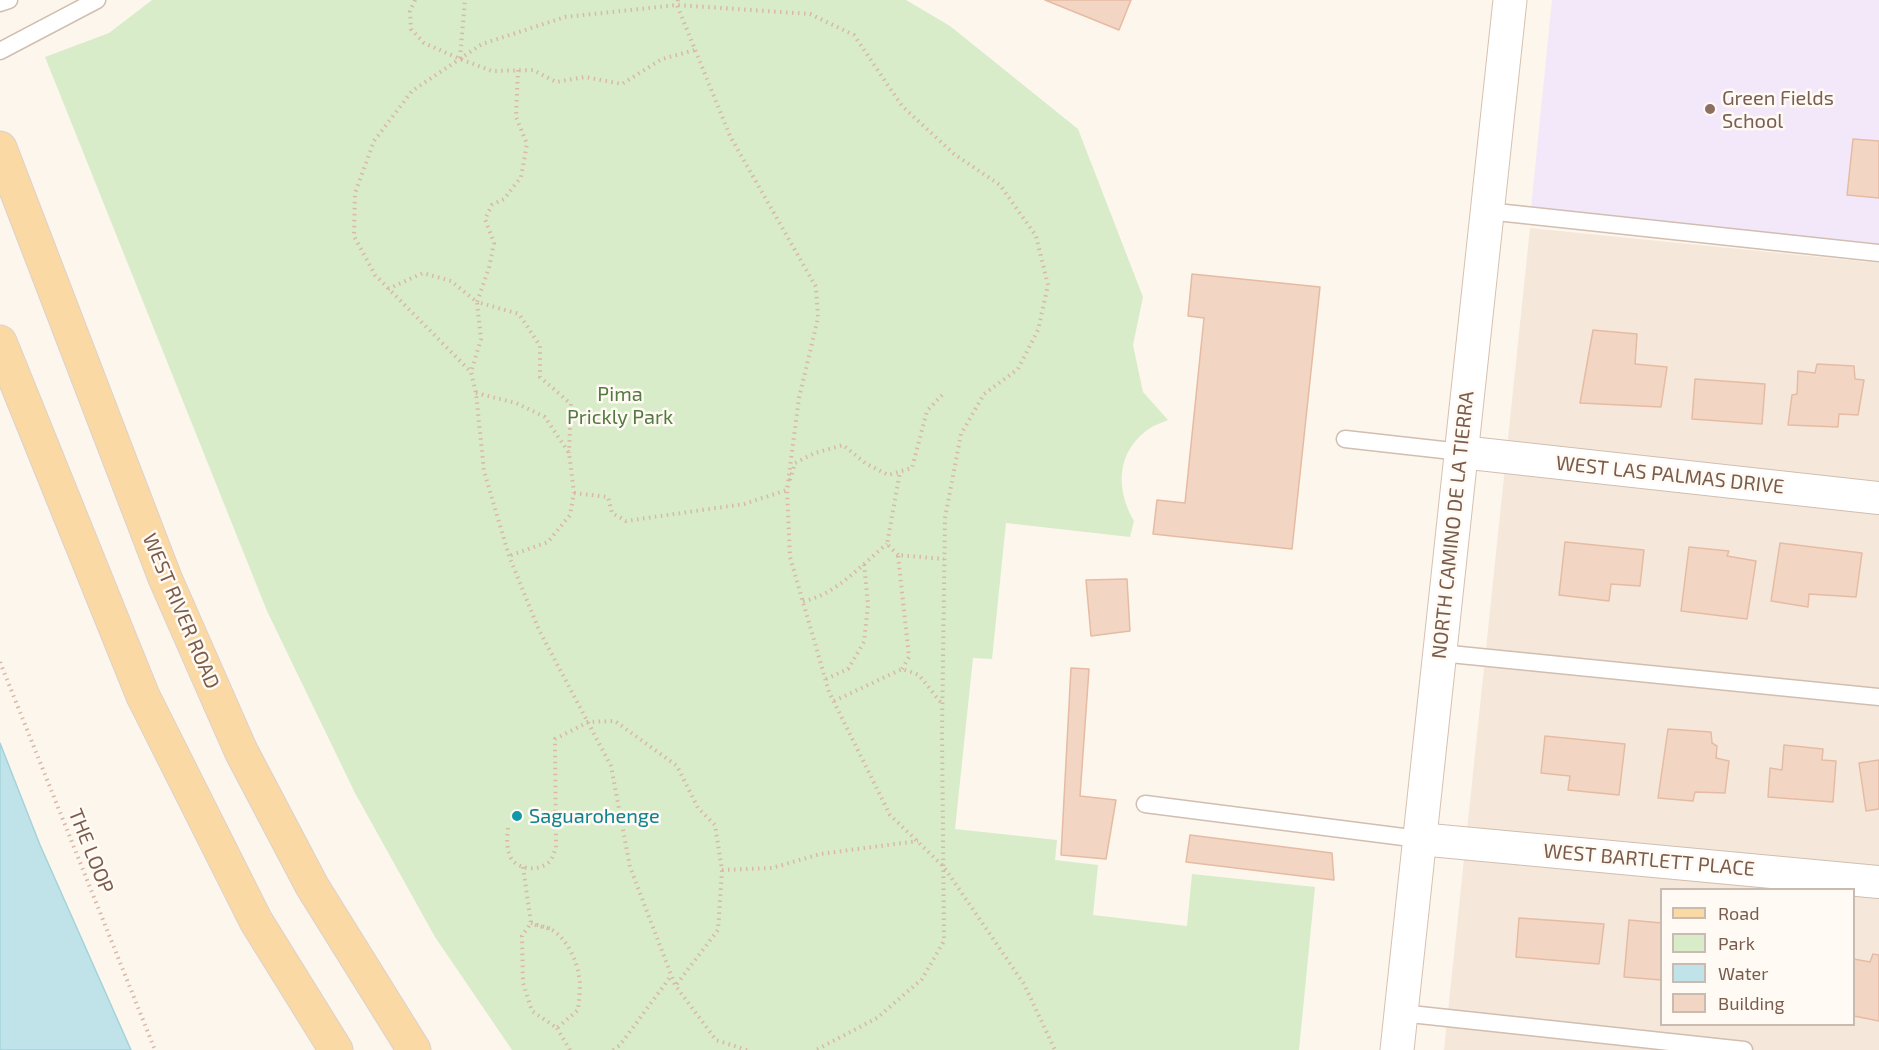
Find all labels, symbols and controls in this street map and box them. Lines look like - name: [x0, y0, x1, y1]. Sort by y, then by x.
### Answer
- place label: Green Fields School: [1722, 86, 1834, 133]
- marker: Green Fields School: [1703, 102, 1717, 116]
- park label: Pima Prickly Park: [567, 382, 673, 429]
- street label: NORTH CAMINO DE LA TIERRA: [1427, 390, 1479, 660]
- street label: WEST LAS PALMAS DRIVE: [1555, 451, 1785, 499]
- street label: WEST RIVER ROAD: [137, 530, 225, 692]
- place label: Saguarohenge: [529, 804, 660, 828]
- street label: THE LOOP: [63, 805, 119, 897]
- marker: Saguarohenge: [510, 809, 524, 823]
- street label: WEST BARTLETT PLACE: [1542, 839, 1756, 881]
- legend: [1660, 888, 1855, 1026]
- text: Road: [1718, 902, 1759, 924]
- text: Park: [1718, 932, 1755, 954]
- text: Water: [1718, 962, 1768, 984]
- text: Building: [1718, 992, 1785, 1014]

